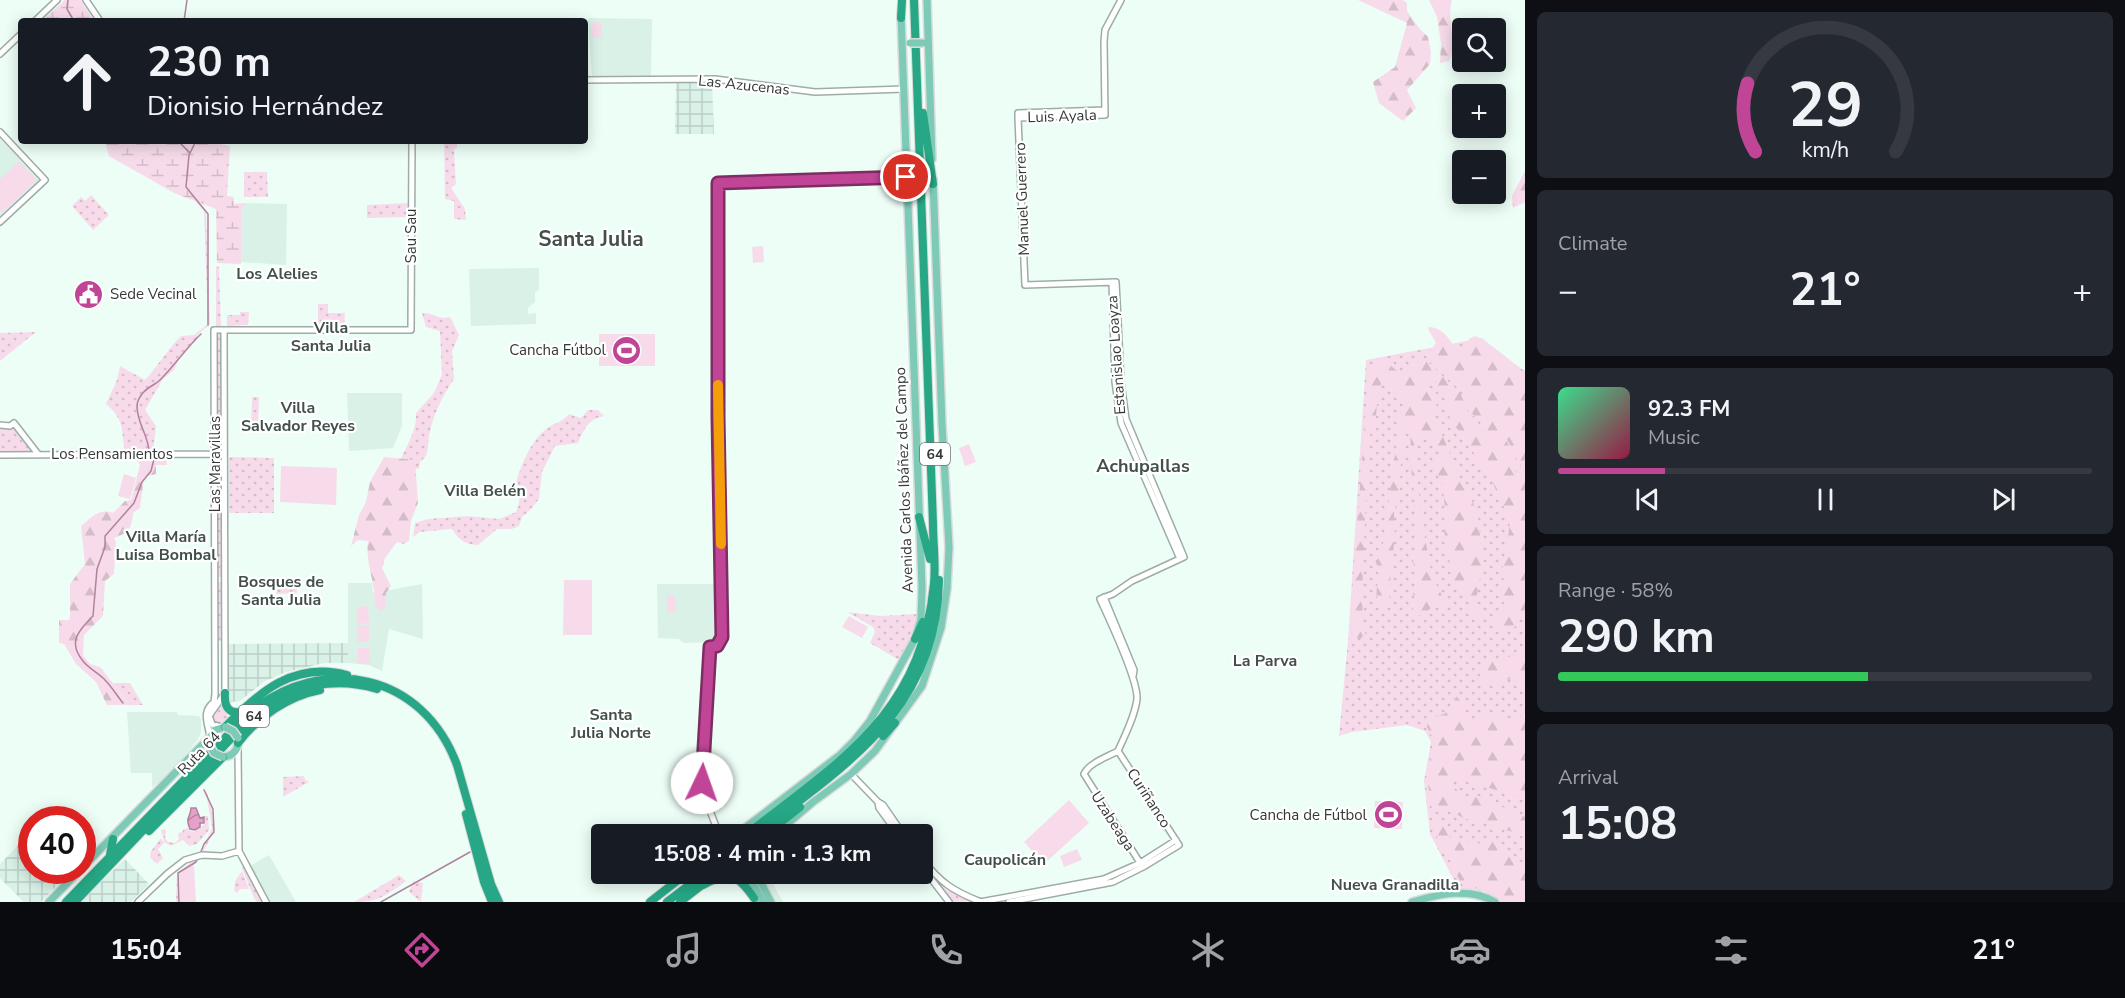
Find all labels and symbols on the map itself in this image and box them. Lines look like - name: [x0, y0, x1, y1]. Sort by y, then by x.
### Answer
- street label: Las Azucenas: [697, 70, 791, 100]
- street label: Luis Ayala: [1027, 105, 1097, 127]
- street label: Manuel Guerrero: [1010, 142, 1034, 256]
- pin: [880, 151, 931, 202]
- street label: Sau Sau: [401, 208, 421, 264]
- district label: Santa Julia: [538, 225, 644, 253]
- district label: Los Alelies: [236, 263, 318, 285]
- public building icon: Sede Vecinal: [73, 278, 105, 310]
- place label: Sede Vecinal: [110, 284, 197, 304]
- street label: Estanislao Loayza: [1102, 295, 1130, 415]
- district label: Villa Santa Julia: [291, 317, 371, 357]
- sports icon: Cancha Fútbol: [611, 334, 643, 366]
- place label: Cancha Fútbol: [509, 340, 607, 360]
- street label: Avenida Carlos Ibáñez del Campo: [890, 367, 918, 593]
- district label: Villa Salvador Reyes: [241, 397, 355, 437]
- street label: Las Maravillas: [205, 416, 225, 512]
- road number: 64: [920, 443, 950, 465]
- street label: Los Pensamientos: [51, 444, 173, 464]
- district label: Achupallas: [1096, 454, 1190, 478]
- district label: Villa Belén: [443, 480, 526, 502]
- district label: Villa María Luisa Bombal: [116, 526, 216, 566]
- district label: Bosques de Santa Julia: [238, 571, 324, 611]
- district label: La Parva: [1233, 650, 1297, 672]
- district label: Santa Julia Norte: [570, 704, 651, 744]
- road number: 64: [239, 705, 269, 727]
- street label: Ruta 64: [173, 727, 225, 779]
- position arrow: [670, 751, 734, 815]
- street label: Curiñanco: [1122, 764, 1176, 832]
- street label: Uzabeaga: [1086, 787, 1140, 855]
- sports icon: Cancha de Fútbol: [1372, 799, 1404, 831]
- place label: Cancha de Fútbol: [1250, 805, 1368, 825]
- speed limit sign: 40: [18, 806, 96, 884]
- district label: Caupolicán: [964, 849, 1046, 871]
- district label: Nueva Granadilla: [1331, 874, 1459, 896]

